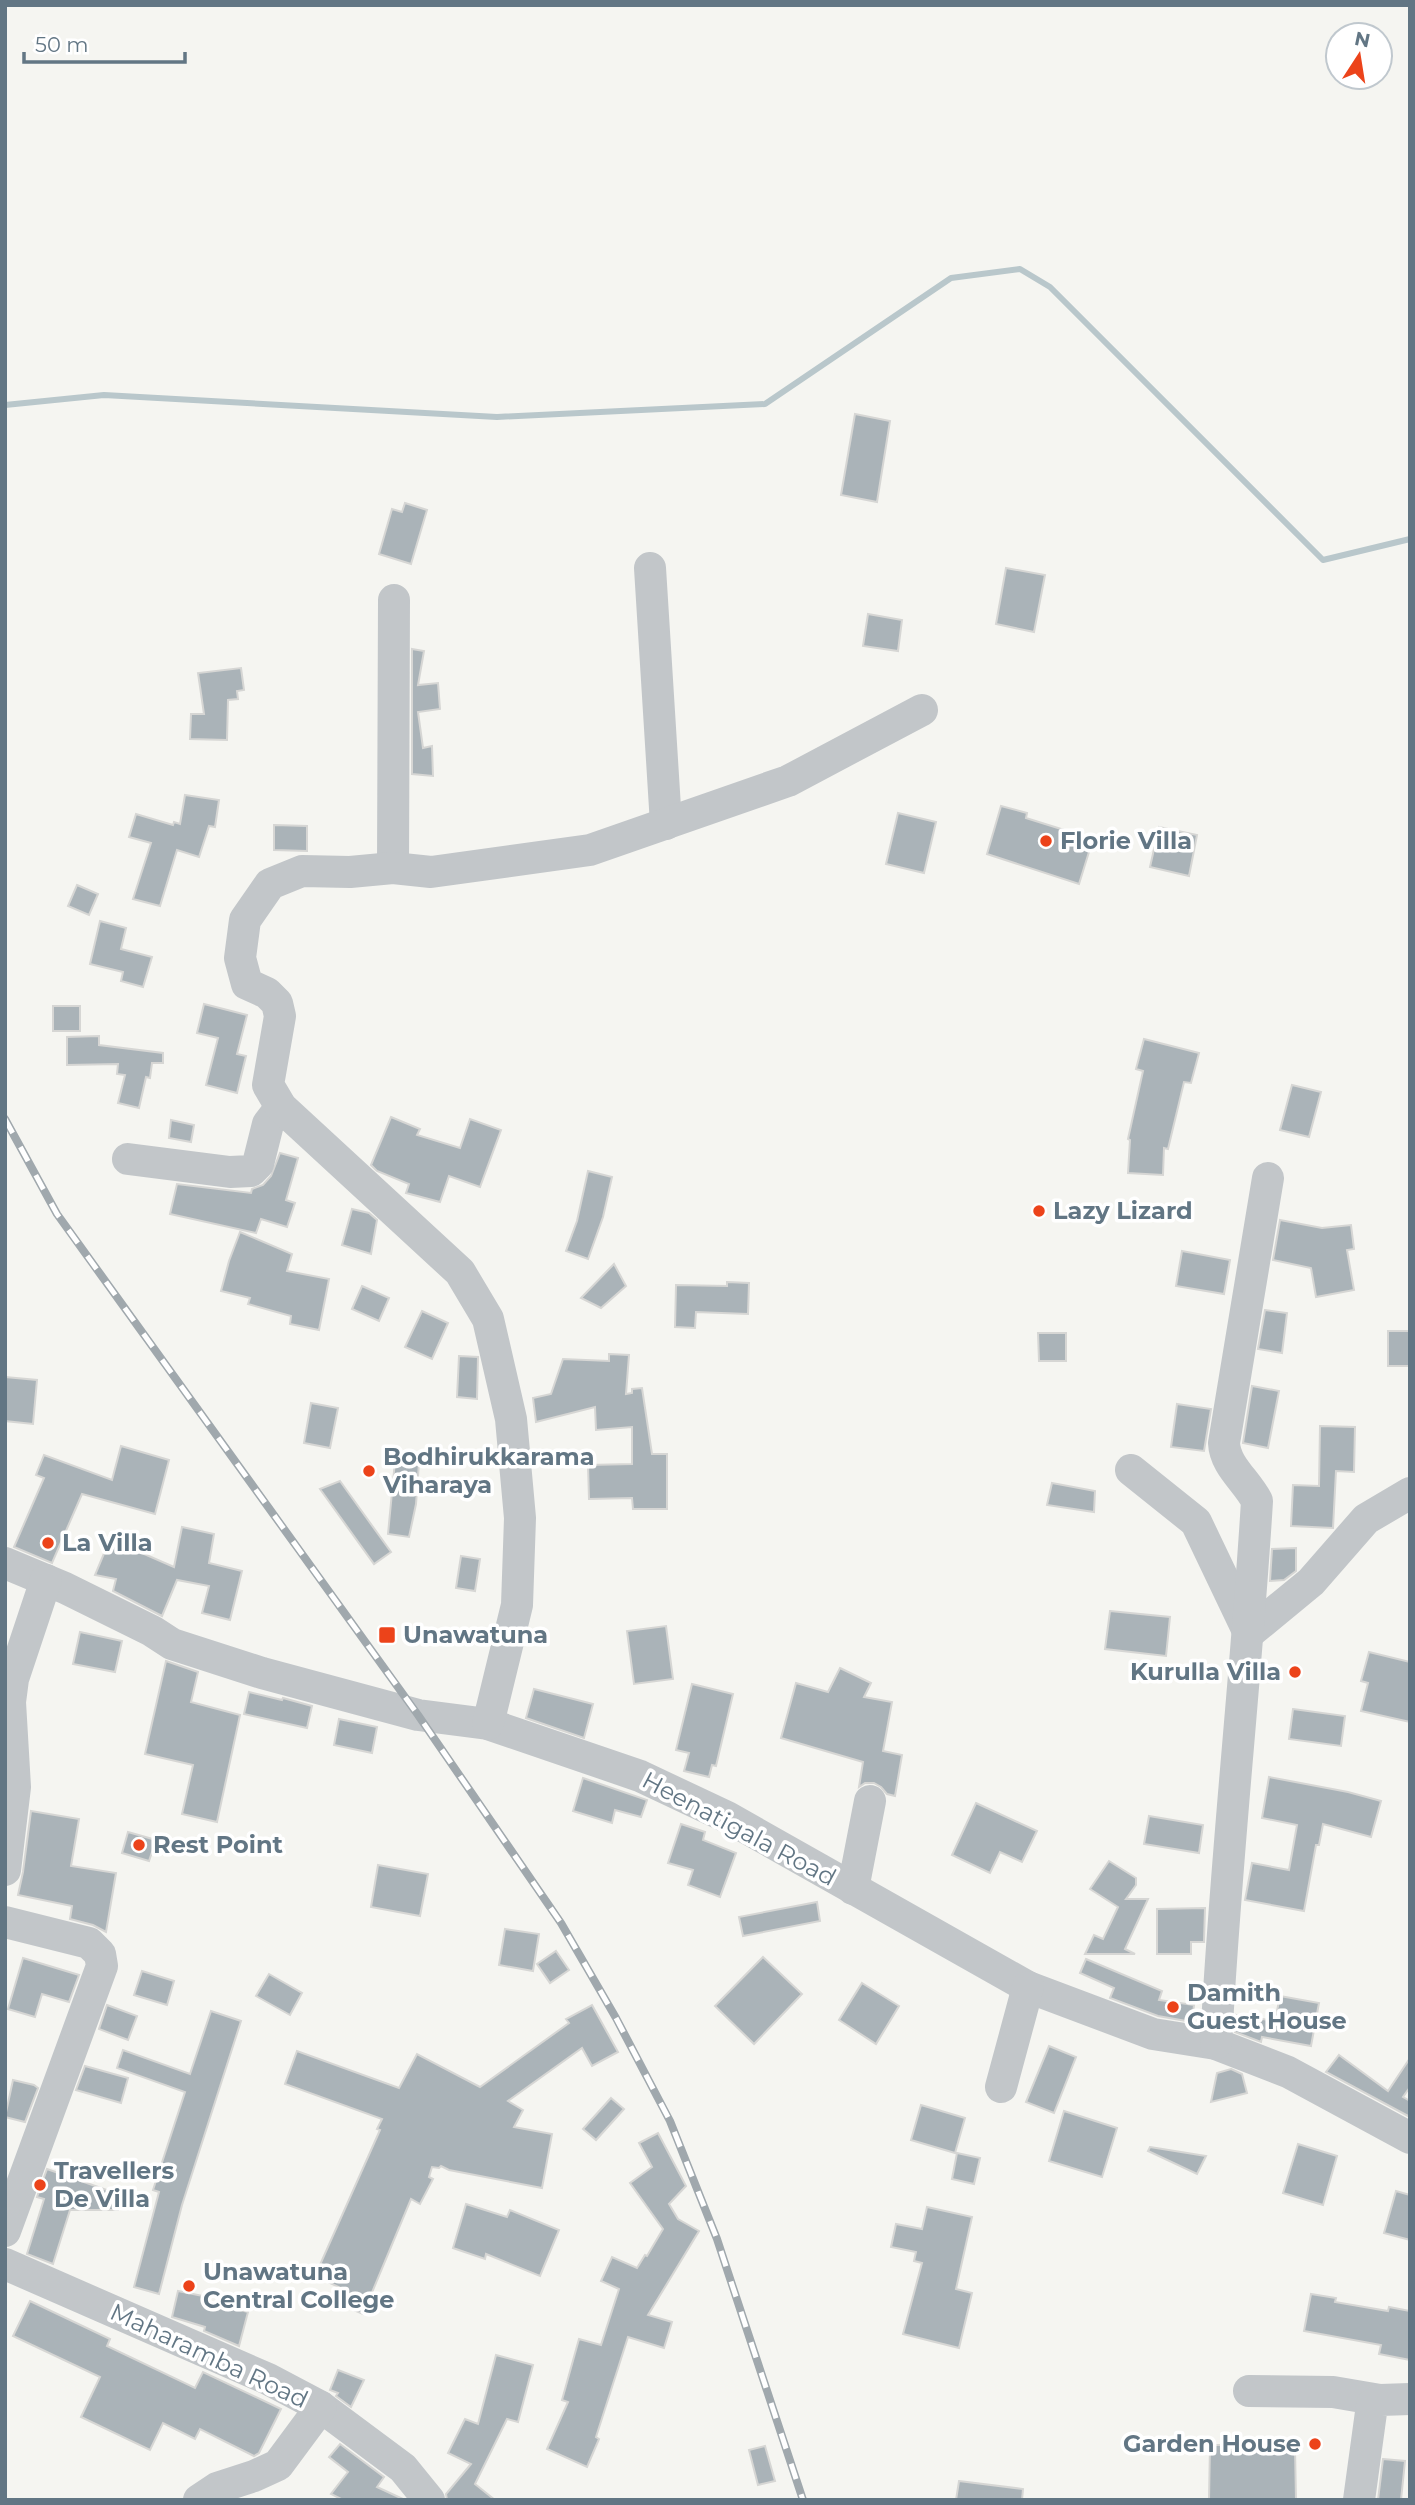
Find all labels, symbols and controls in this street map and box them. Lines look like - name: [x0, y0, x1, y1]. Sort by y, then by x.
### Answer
- scale bar: [24, 21, 186, 65]
- north arrow: [1324, 21, 1394, 91]
- text: N: [1353, 27, 1372, 53]
- text: 50 m: [35, 32, 89, 57]
- place label: Florie Villa: [1060, 826, 1192, 855]
- marker: Florie Villa: [1038, 833, 1054, 849]
- place label: Lazy Lizard: [1053, 1196, 1193, 1225]
- marker: Lazy Lizard: [1031, 1203, 1047, 1219]
- place label: Bodhirukkarama Viharaya: [382, 1442, 595, 1499]
- marker: Bodhirukkarama Viharaya: [361, 1463, 377, 1479]
- place label: La Villa: [62, 1528, 152, 1557]
- marker: La Villa: [40, 1535, 56, 1551]
- place label: Unawatuna: [403, 1620, 548, 1649]
- marker: Unawatuna: [377, 1625, 397, 1645]
- place label: Kurulla Villa: [1130, 1657, 1281, 1686]
- marker: Kurulla Villa: [1287, 1664, 1303, 1680]
- street label: Heenatigala Road: [637, 1765, 841, 1892]
- place label: Rest Point: [153, 1830, 284, 1859]
- marker: Rest Point: [131, 1837, 147, 1853]
- place label: Damith Guest House: [1187, 1978, 1347, 2035]
- marker: Damith Guest House: [1165, 1999, 1181, 2015]
- place label: Travellers De Villa: [54, 2156, 175, 2213]
- marker: Travellers De Villa: [32, 2177, 48, 2193]
- place label: Unawatuna Central College: [203, 2257, 395, 2314]
- marker: Unawatuna Central College: [181, 2278, 197, 2294]
- street label: Maharamba Road: [106, 2297, 313, 2414]
- place label: Garden House: [1123, 2429, 1301, 2458]
- marker: Garden House: [1307, 2436, 1323, 2452]

